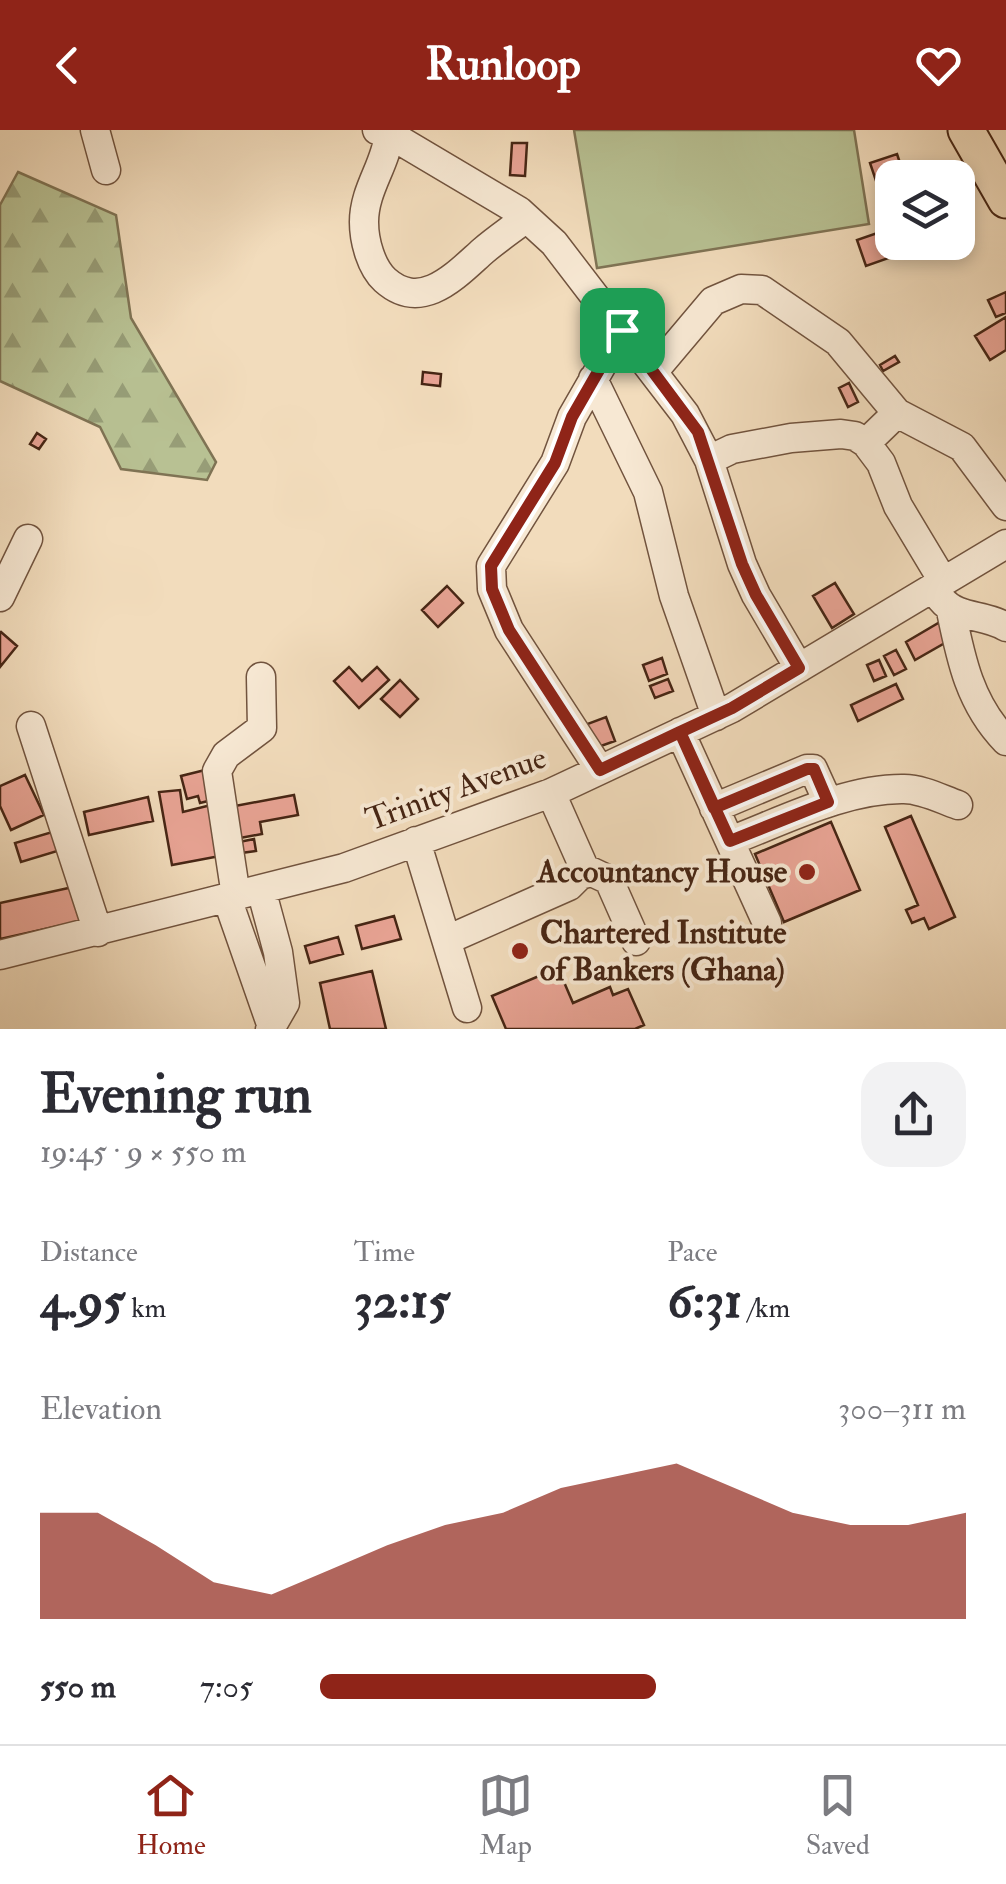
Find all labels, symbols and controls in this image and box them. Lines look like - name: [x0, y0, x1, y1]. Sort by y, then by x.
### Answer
- text: Runloop: [425, 37, 581, 93]
- icon: back: [40, 38, 95, 93]
- icon: heart: [911, 38, 966, 93]
- map controls: [875, 160, 975, 260]
- button: layers: [875, 160, 975, 260]
- pin: [580, 288, 665, 373]
- icon: arrive: [595, 303, 650, 358]
- street label: Trinity Avenue: [360, 738, 552, 840]
- place label: Accountancy House: [535, 852, 788, 892]
- marker: Accountancy House: [796, 861, 818, 883]
- place label: Chartered Institute of Bankers (Ghana): [540, 913, 787, 990]
- marker: Chartered Institute of Bankers (Ghana): [509, 940, 531, 962]
- text: Evening run: [40, 1060, 312, 1129]
- button: share: [861, 1062, 966, 1167]
- text: 19:45 · 9 × 550 m: [40, 1132, 246, 1172]
- text: Distance: [40, 1235, 138, 1270]
- text: Time: [354, 1235, 415, 1270]
- text: Pace: [667, 1235, 718, 1270]
- text: 4.95: [40, 1270, 125, 1333]
- text: 32:15: [354, 1270, 450, 1333]
- text: 6:31: [667, 1270, 742, 1333]
- text: km: [125, 1291, 166, 1326]
- text: /km: [742, 1291, 790, 1326]
- text: Elevation: [40, 1389, 162, 1429]
- text: 300–311 m: [838, 1389, 966, 1429]
- text: 550 m: [40, 1667, 116, 1707]
- text: 7:05: [200, 1667, 253, 1707]
- tab: Home: [136, 1768, 206, 1863]
- tab: Map: [478, 1768, 533, 1863]
- tab: Saved: [806, 1768, 870, 1863]

